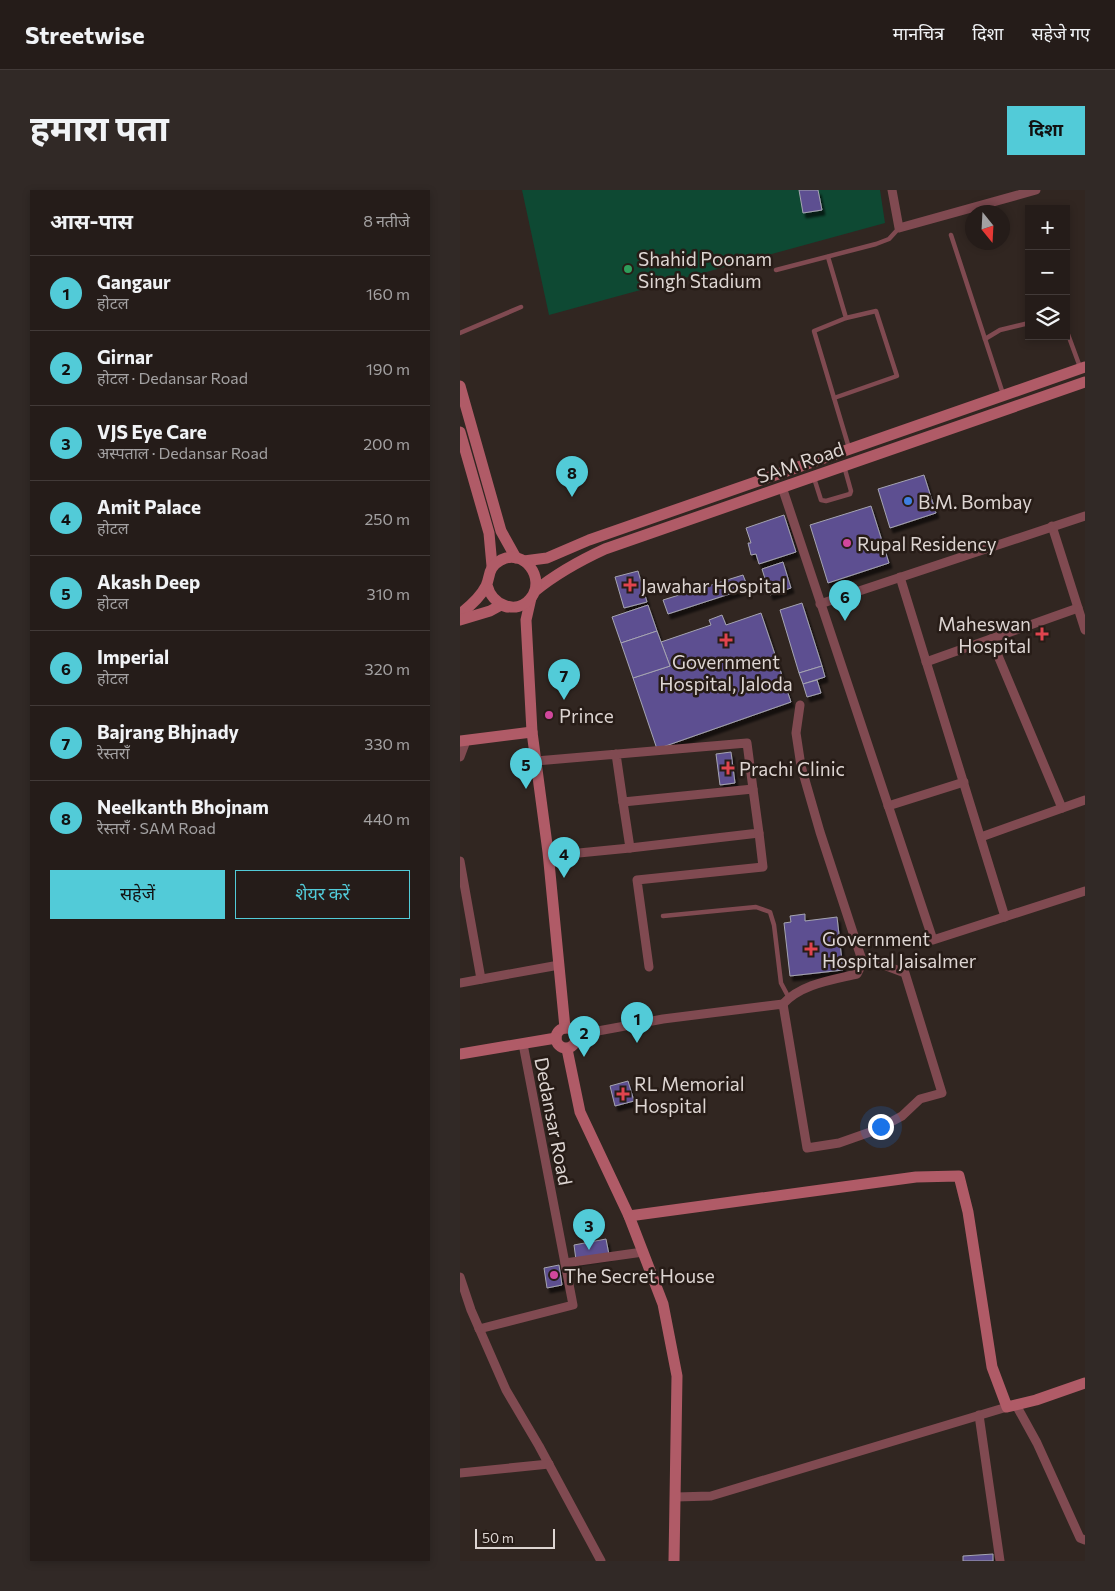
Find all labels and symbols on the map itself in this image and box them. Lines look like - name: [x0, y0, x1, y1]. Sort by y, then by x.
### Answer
- north arrow: [965, 205, 1010, 250]
- place label: Shahid Poonam Singh Stadium: [638, 247, 772, 292]
- marker: Shahid Poonam Singh Stadium: [622, 263, 634, 275]
- street label: SAM Road: [753, 436, 847, 488]
- pin: 8: [556, 456, 588, 497]
- place label: B.M. Bombay: [918, 490, 1032, 513]
- marker: B.M. Bombay: [902, 495, 914, 507]
- place label: Rupal Residency: [857, 532, 997, 555]
- marker: Rupal Residency: [841, 537, 853, 549]
- place label: Jawahar Hospital: [641, 574, 786, 597]
- marker: Jawahar Hospital: [623, 578, 637, 592]
- pin: 6: [829, 580, 861, 621]
- place label: Maheswan Hospital: [938, 612, 1031, 657]
- marker: Maheswan Hospital: [1035, 627, 1049, 641]
- marker: Government Hospital, Jaloda: [719, 633, 733, 647]
- place label: Government Hospital, Jaloda: [659, 650, 793, 695]
- pin: 7: [548, 659, 580, 700]
- place label: Prince: [559, 704, 614, 727]
- marker: Prince: [543, 709, 555, 721]
- pin: 5: [510, 748, 542, 789]
- place label: Prachi Clinic: [739, 757, 845, 780]
- marker: Prachi Clinic: [721, 761, 735, 775]
- pin: 4: [548, 837, 580, 878]
- place label: Government Hospital Jaisalmer: [822, 927, 977, 972]
- marker: Government Hospital Jaisalmer: [804, 942, 818, 956]
- pin: 1: [621, 1002, 653, 1043]
- pin: 2: [568, 1016, 600, 1057]
- street label: Dedansar Road: [530, 1055, 578, 1187]
- place label: RL Memorial Hospital: [634, 1072, 745, 1117]
- marker: RL Memorial Hospital: [616, 1087, 630, 1101]
- your location: [868, 1114, 894, 1140]
- pin: 3: [573, 1209, 605, 1250]
- place label: The Secret House: [564, 1264, 715, 1287]
- marker: The Secret House: [548, 1269, 560, 1281]
- scale bar: [475, 1526, 555, 1549]

